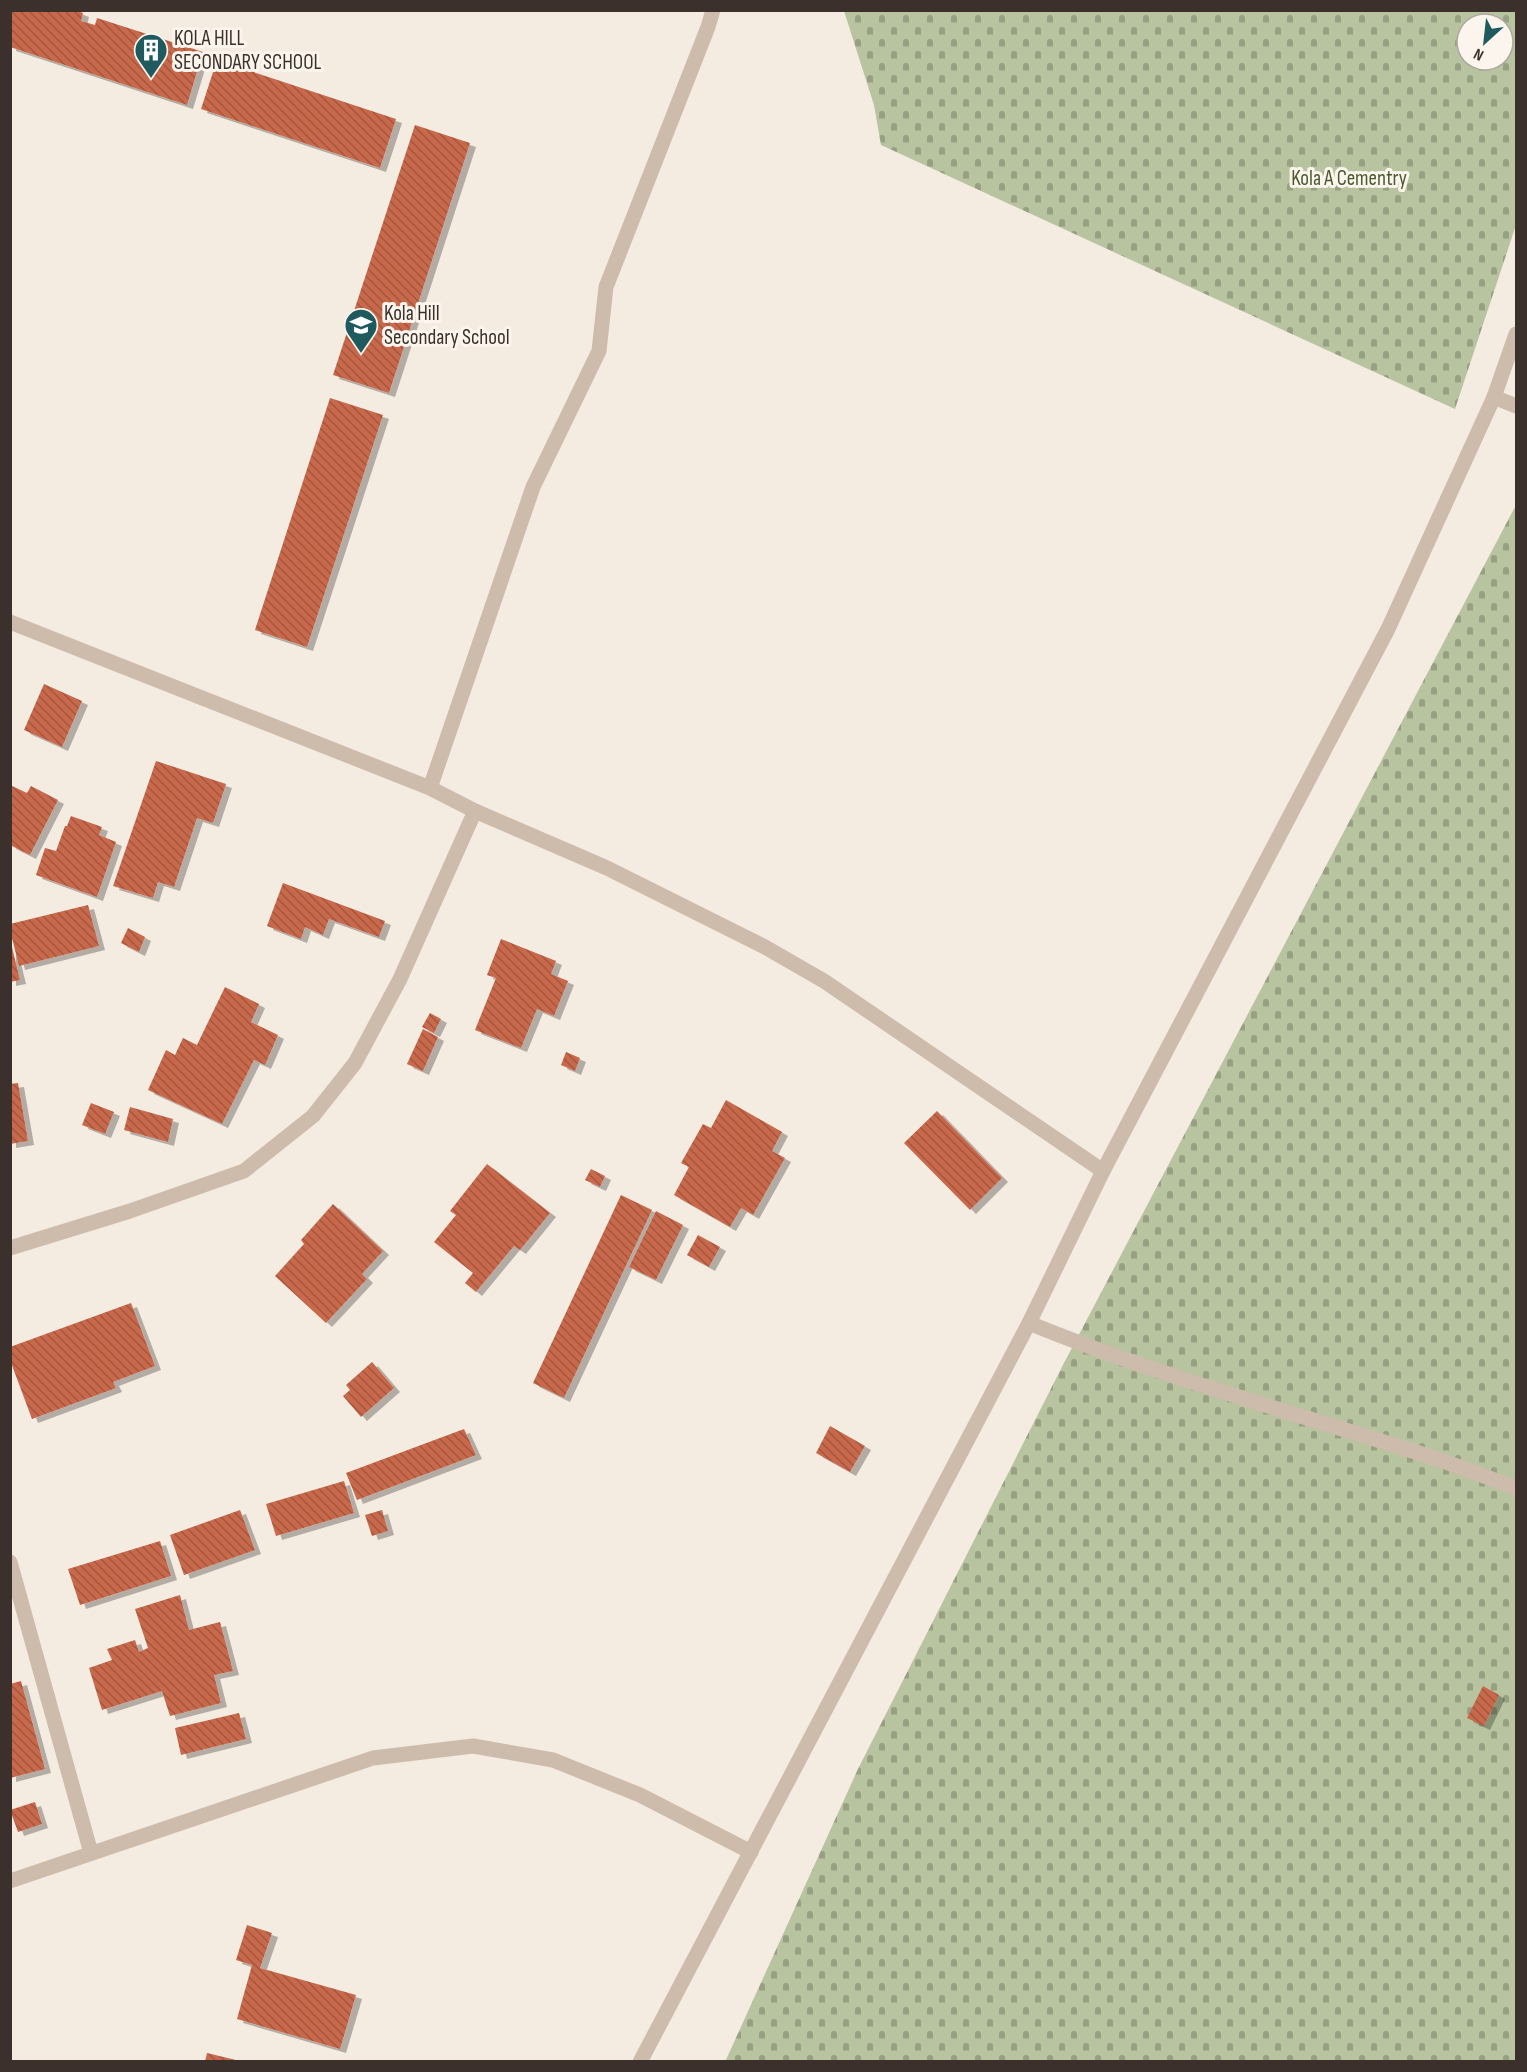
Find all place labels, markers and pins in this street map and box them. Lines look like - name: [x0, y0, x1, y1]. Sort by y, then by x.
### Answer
- place label: KOLA HILL SECONDARY SCHOOL: [174, 26, 322, 75]
- building icon: KOLA HILL SECONDARY SCHOOL: [133, 32, 169, 79]
- place label: Kola Hill Secondary School: [384, 301, 510, 350]
- school or university icon: Kola Hill Secondary School: [343, 307, 379, 354]

